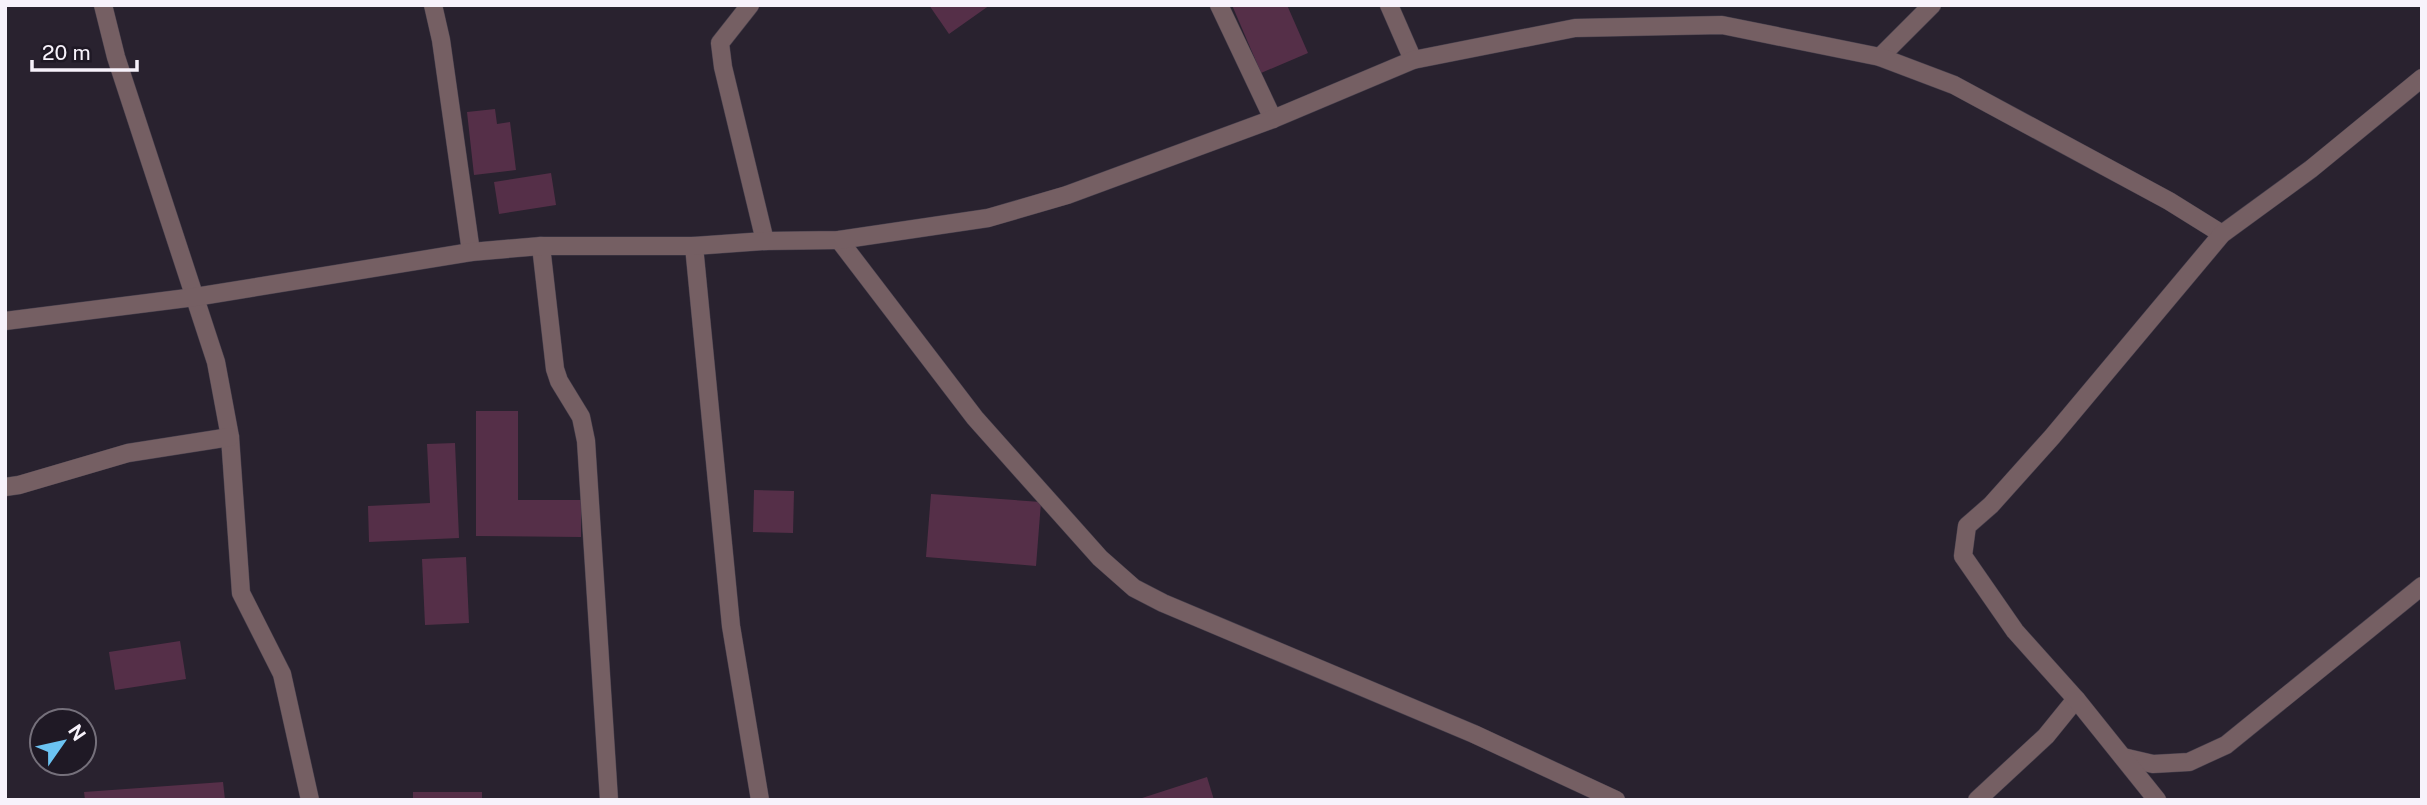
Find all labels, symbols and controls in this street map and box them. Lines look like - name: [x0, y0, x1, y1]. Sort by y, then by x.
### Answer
- scale bar: [32, 28, 136, 72]
- text: 20 m: [42, 40, 91, 65]
- north arrow: [28, 707, 98, 777]
- text: N: [64, 720, 90, 745]

